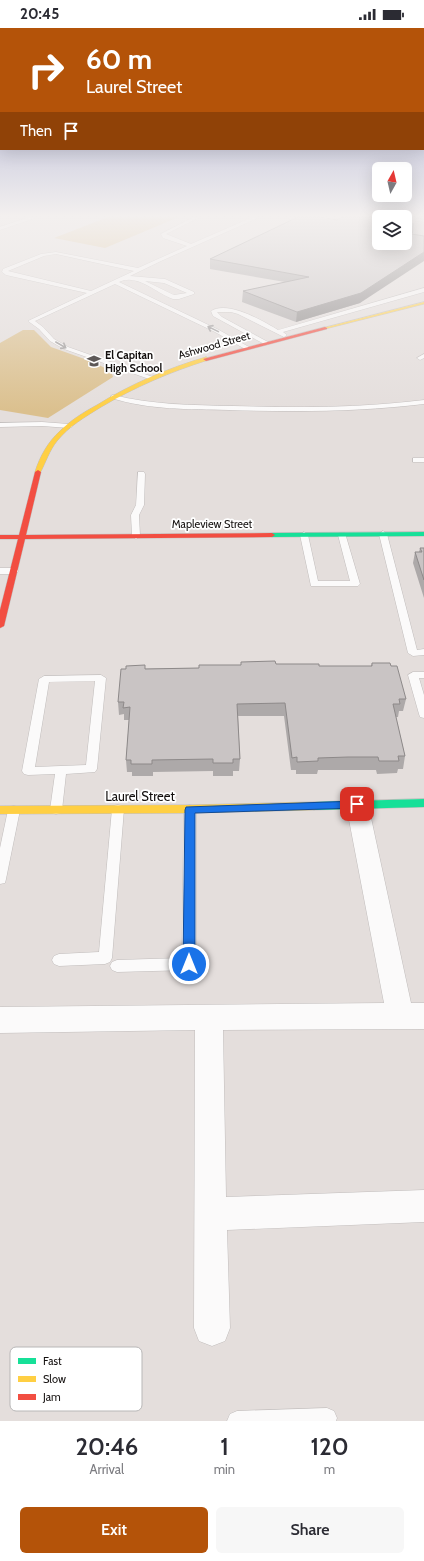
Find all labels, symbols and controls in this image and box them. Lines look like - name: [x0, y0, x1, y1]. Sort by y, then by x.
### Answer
- text: 20:45: [20, 5, 59, 23]
- text: 60 m: [86, 42, 152, 76]
- icon: right: [20, 44, 72, 96]
- text: Laurel Street: [86, 76, 182, 98]
- icon: arrive: [60, 120, 82, 142]
- text: Then: [20, 122, 52, 140]
- north arrow: [372, 162, 412, 202]
- map controls: [372, 162, 412, 250]
- button: layers: [372, 210, 412, 250]
- one-way arrow: [207, 325, 219, 332]
- street label: Ashwood Street: [176, 328, 252, 362]
- one-way arrow: [55, 342, 67, 350]
- place label: El Capitan High School: [105, 348, 163, 375]
- school or university icon: El Capitan High School: [86, 353, 102, 369]
- street label: Mapleview Street: [172, 517, 253, 531]
- pin: [340, 787, 374, 821]
- street label: Laurel Street: [105, 788, 175, 804]
- icon: arrive: [346, 793, 368, 815]
- position arrow: [168, 943, 210, 985]
- legend: [10, 1347, 142, 1411]
- text: Fast: [43, 1354, 62, 1368]
- text: Slow: [43, 1372, 66, 1386]
- text: Jam: [42, 1390, 61, 1404]
- text: 20:46: [75, 1432, 138, 1461]
- text: 1: [220, 1432, 229, 1461]
- text: 120: [311, 1432, 349, 1461]
- text: Arrival: [90, 1461, 124, 1477]
- text: min: [214, 1461, 235, 1477]
- text: m: [324, 1461, 335, 1477]
- button: Exit: [20, 1507, 208, 1553]
- button: Share: [216, 1507, 404, 1553]

